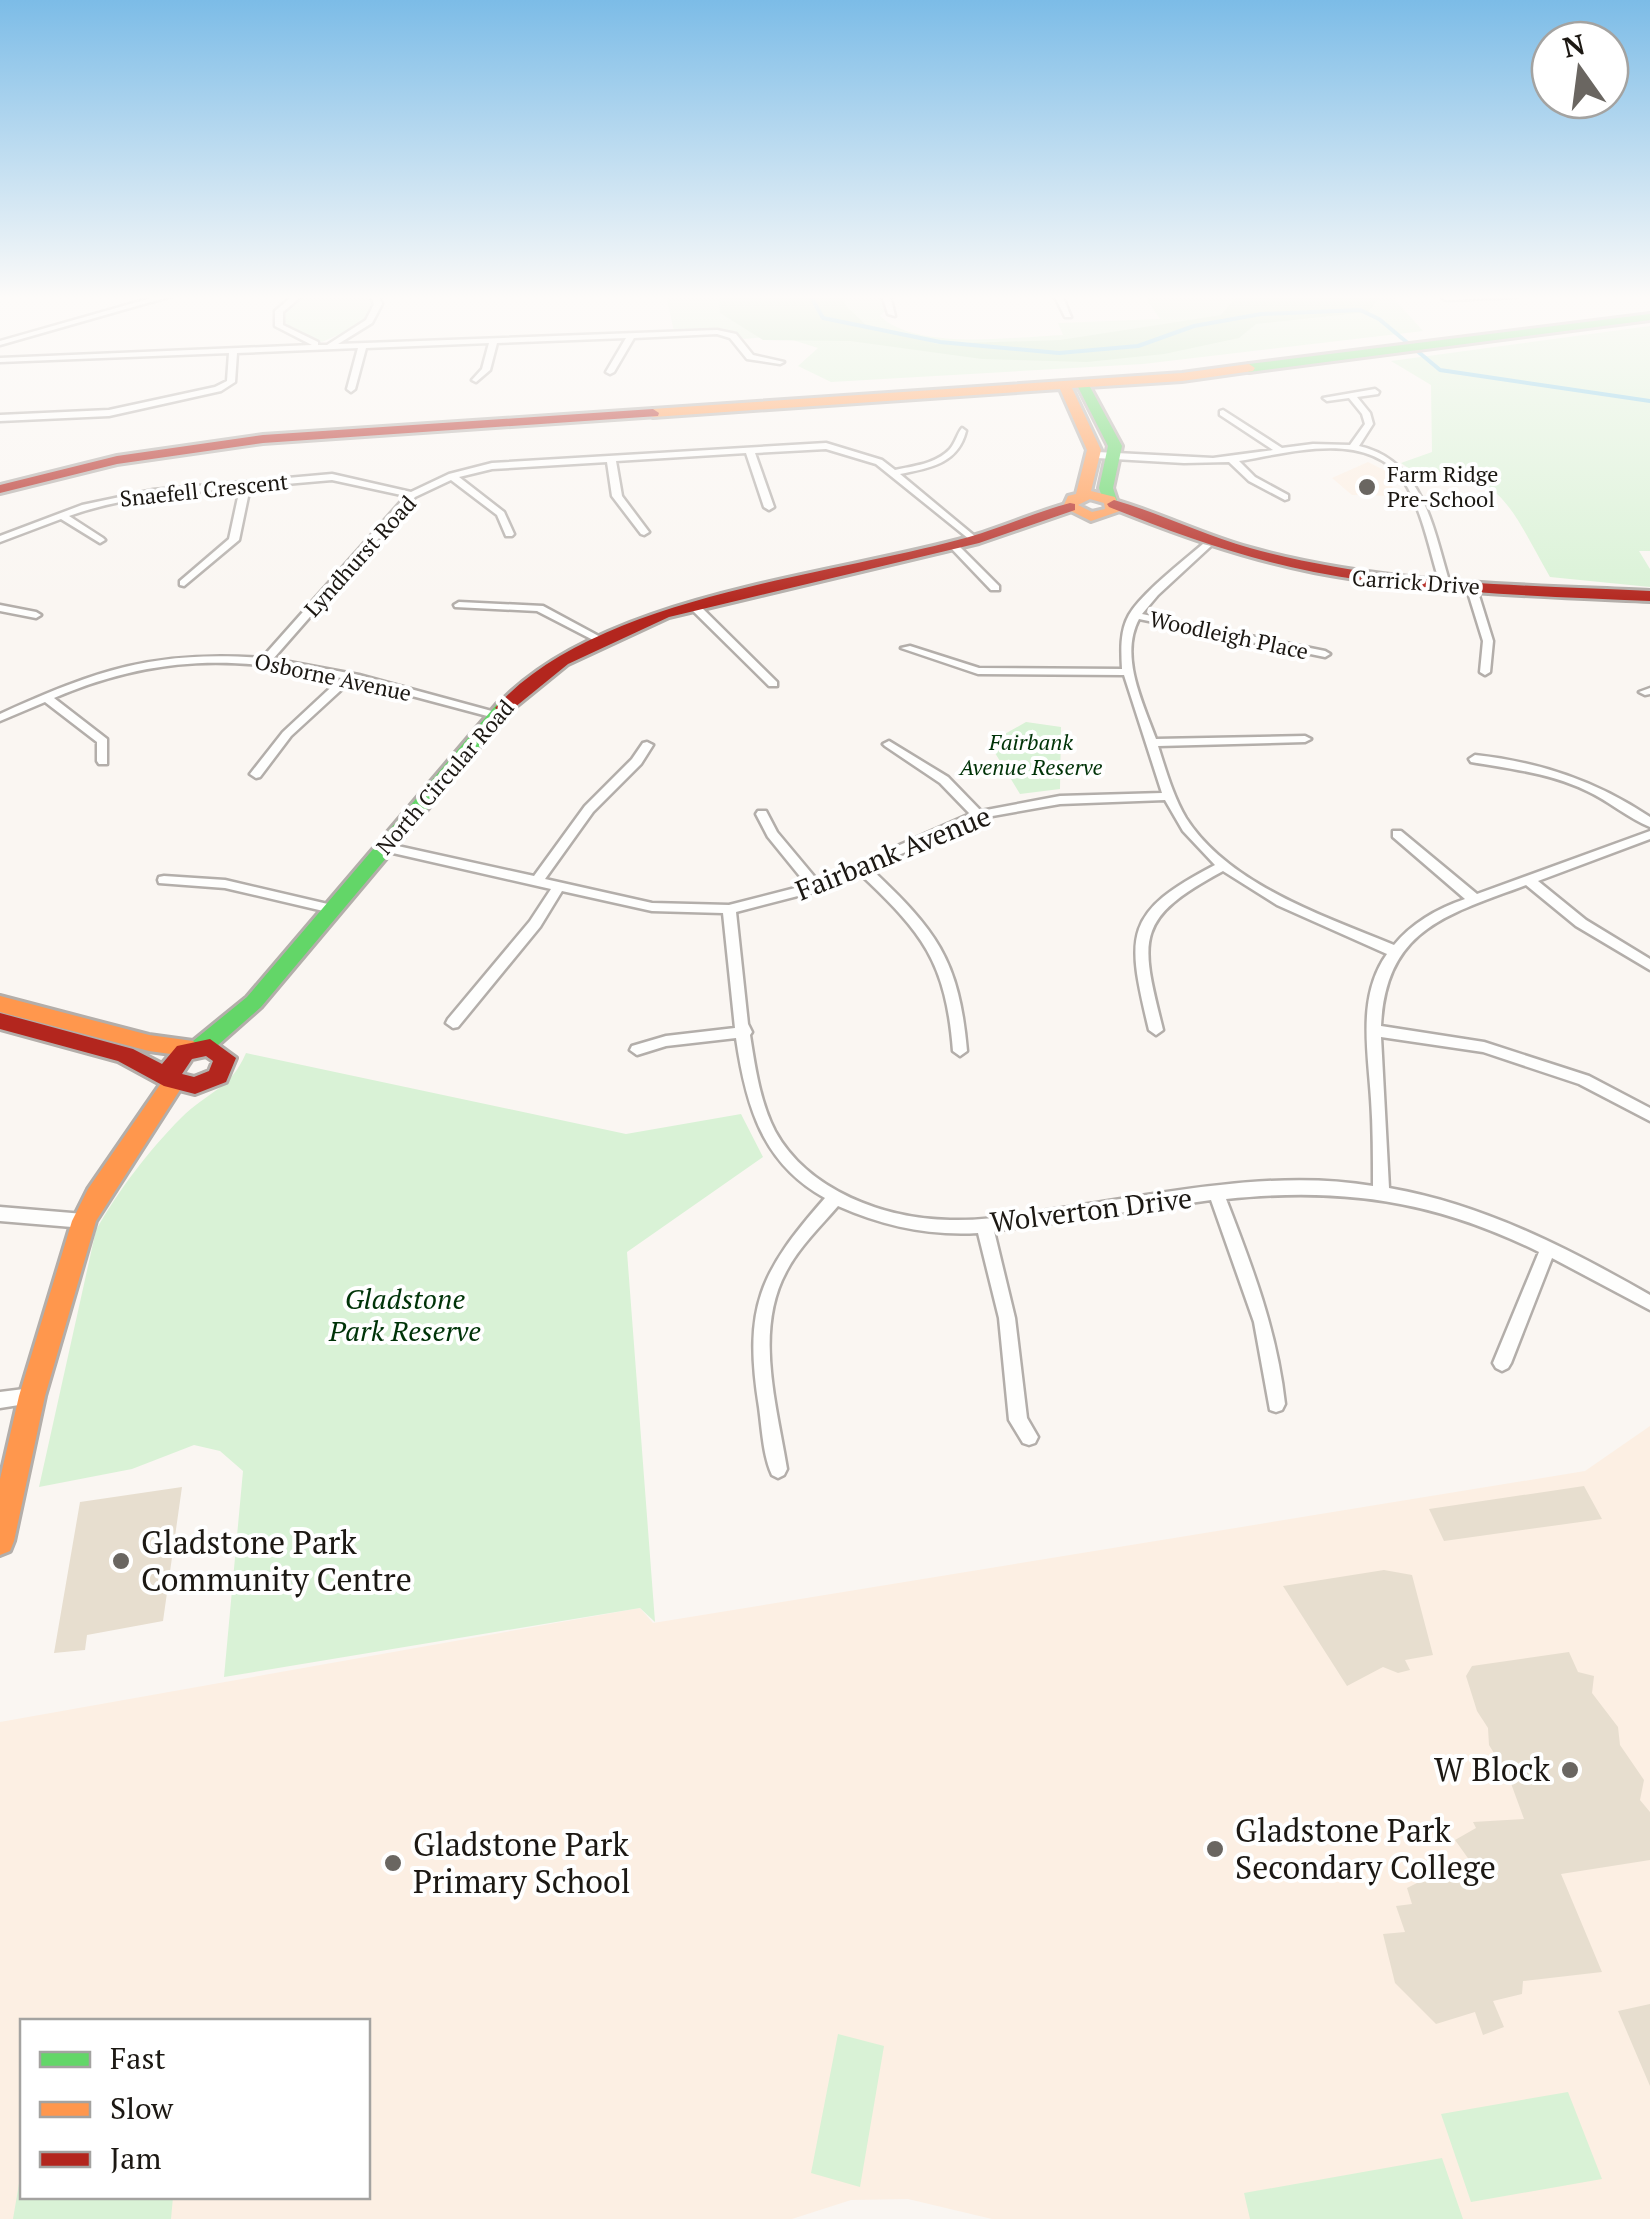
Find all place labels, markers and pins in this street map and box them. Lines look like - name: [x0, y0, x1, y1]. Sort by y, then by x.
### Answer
- place label: Farm Ridge Pre-School: [1387, 459, 1498, 513]
- marker: Farm Ridge Pre-School: [1356, 476, 1378, 498]
- place label: Gladstone Park Community Centre: [141, 1521, 412, 1600]
- marker: Gladstone Park Community Centre: [110, 1550, 132, 1572]
- place label: W Block: [1434, 1748, 1550, 1790]
- marker: W Block: [1559, 1759, 1581, 1781]
- place label: Gladstone Park Secondary College: [1235, 1809, 1496, 1888]
- place label: Gladstone Park Primary School: [413, 1823, 630, 1902]
- marker: Gladstone Park Secondary College: [1204, 1838, 1226, 1860]
- marker: Gladstone Park Primary School: [382, 1852, 404, 1874]

